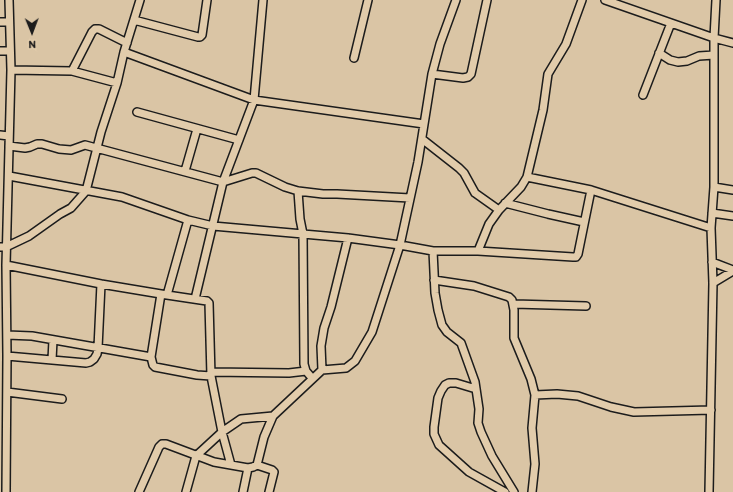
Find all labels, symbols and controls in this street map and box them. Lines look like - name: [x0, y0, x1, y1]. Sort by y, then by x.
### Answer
- north arrow: [12, 12, 52, 52]
- text: N: [28, 38, 36, 51]

